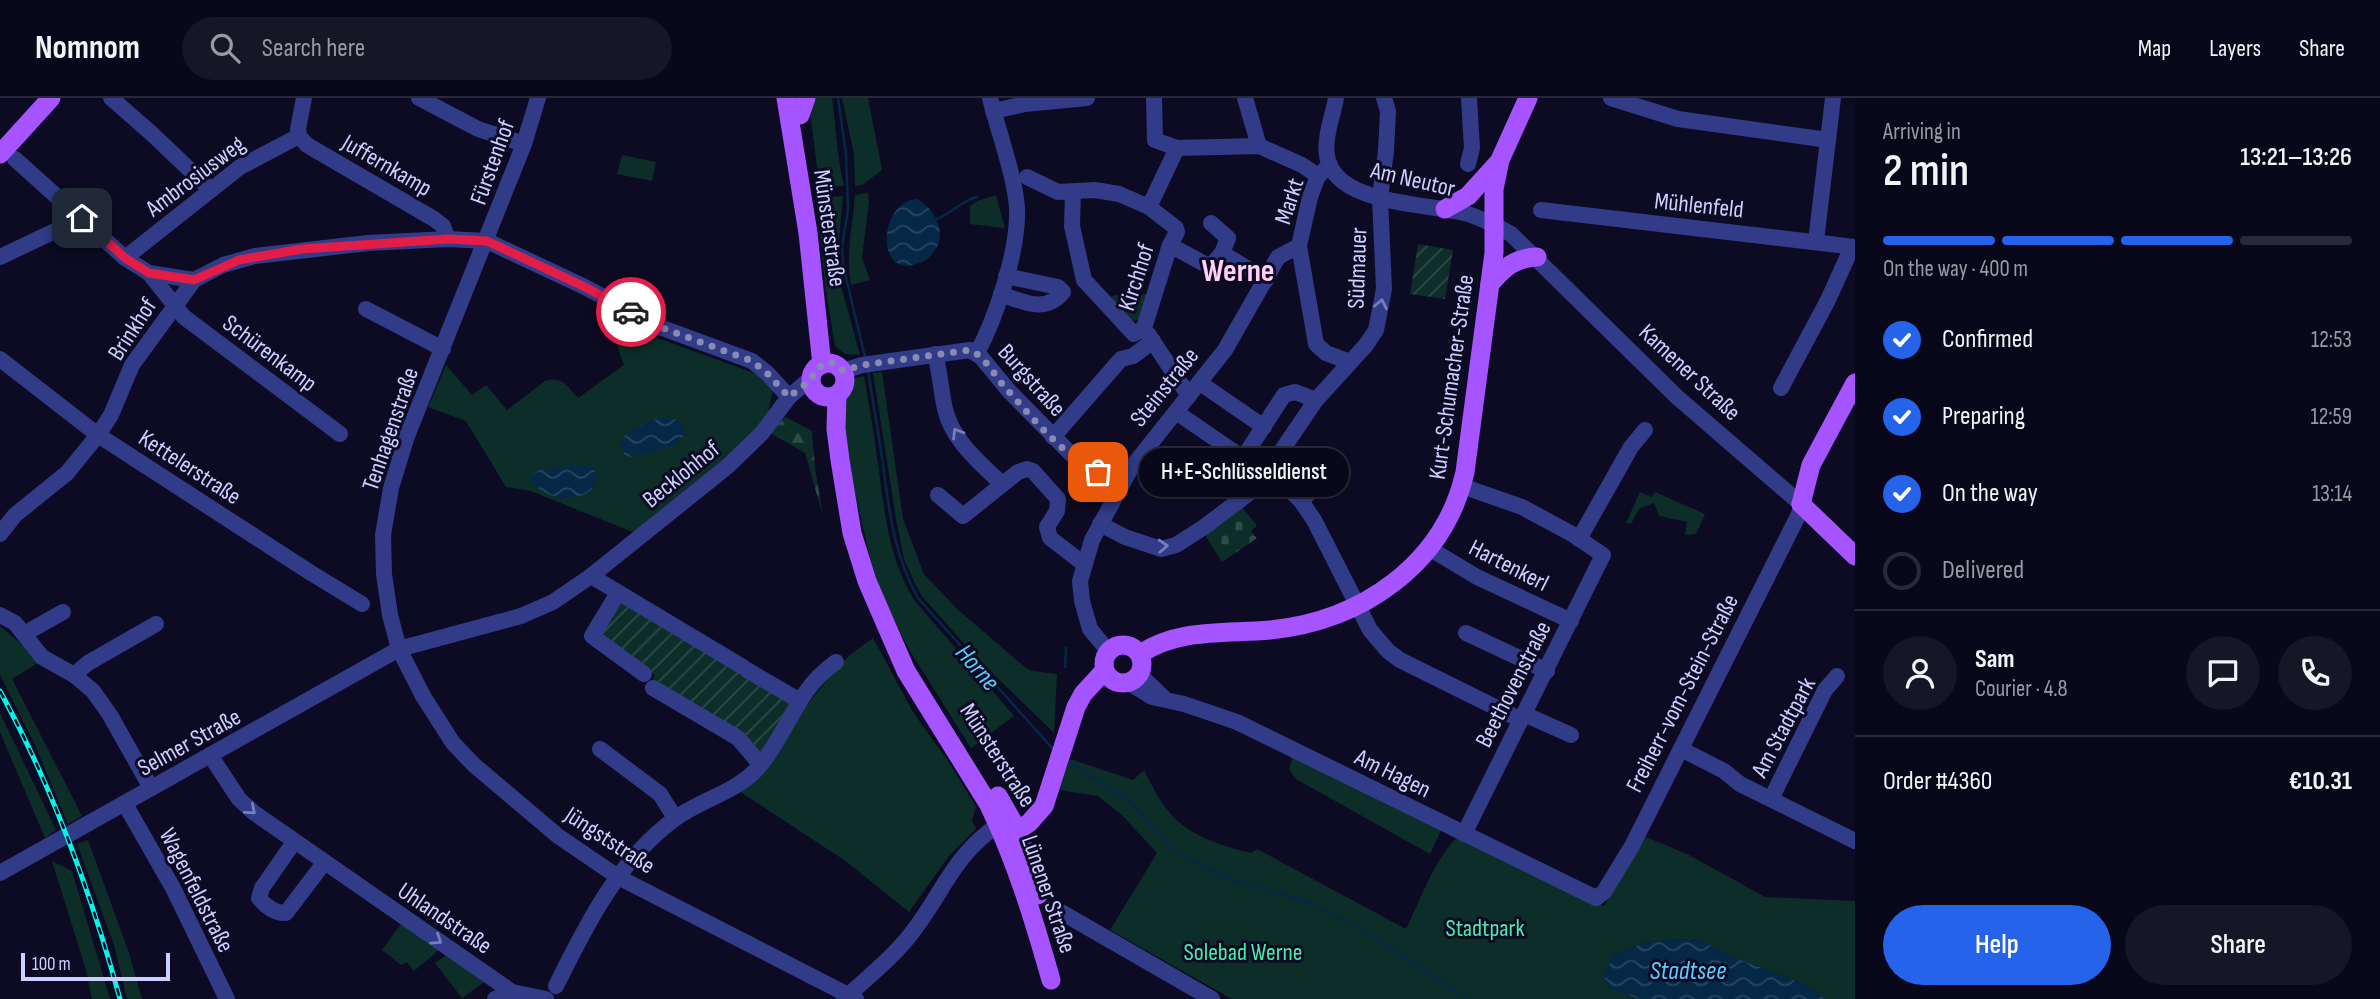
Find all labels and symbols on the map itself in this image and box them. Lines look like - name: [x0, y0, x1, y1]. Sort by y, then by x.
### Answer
- street label: Fürstenhof: [464, 115, 522, 209]
- street label: Juffernkamp: [336, 128, 437, 203]
- street label: Ambrosiusweg: [139, 130, 251, 224]
- street label: Am Neutor: [1367, 155, 1458, 203]
- street label: Münsterstraße: [807, 168, 852, 288]
- street label: Markt: [1268, 174, 1311, 228]
- street label: Mühlenfeld: [1653, 186, 1745, 225]
- pin: [52, 188, 112, 248]
- street label: Südmauer: [1342, 227, 1373, 309]
- street label: Kirchhof: [1112, 239, 1161, 314]
- district label: Werne: [1201, 252, 1275, 291]
- street label: Kurt-Schumacher-Straße: [1423, 273, 1480, 481]
- courier: [596, 277, 666, 347]
- street label: Brinkhof: [102, 292, 164, 366]
- one-way arrow: [1373, 298, 1388, 310]
- street label: Schürenkamp: [217, 309, 322, 398]
- street label: Kamener Straße: [1633, 318, 1747, 427]
- street label: Burgstraße: [991, 338, 1072, 423]
- street label: Steinstraße: [1124, 342, 1205, 433]
- street label: Tenhagenstraße: [356, 364, 425, 495]
- street label: Kettelerstraße: [133, 424, 246, 511]
- one-way arrow: [952, 428, 965, 441]
- street label: Becklohhof: [637, 434, 727, 514]
- pin: [1068, 442, 1128, 502]
- callout: H+E‑Schlüsseldienst: [1140, 448, 1350, 496]
- street label: Hartenkerl: [1464, 533, 1553, 598]
- one-way arrow: [1158, 539, 1169, 554]
- street label: Freiherr-vom-Stein-Straße: [1620, 589, 1745, 797]
- street label: Beethovenstraße: [1469, 616, 1558, 752]
- water label: Horne: [948, 638, 1006, 698]
- street label: Am Stadtpark: [1745, 672, 1822, 783]
- street label: Münsterstraße: [953, 698, 1042, 813]
- street label: Selmer Straße: [133, 702, 246, 783]
- street label: Am Hagen: [1349, 742, 1435, 804]
- street label: Jüngststraße: [558, 800, 660, 880]
- one-way arrow: [243, 802, 256, 814]
- street label: Wagenfeldstraße: [153, 823, 240, 957]
- street label: Lünener Straße: [1015, 832, 1082, 957]
- street label: Uhlandstraße: [392, 876, 497, 961]
- park label: Stadtpark: [1445, 914, 1525, 943]
- one-way arrow: [429, 932, 442, 944]
- park label: Solebad Werne: [1183, 938, 1303, 967]
- scale bar: [21, 950, 170, 982]
- water label: Stadtsee: [1650, 956, 1726, 987]

